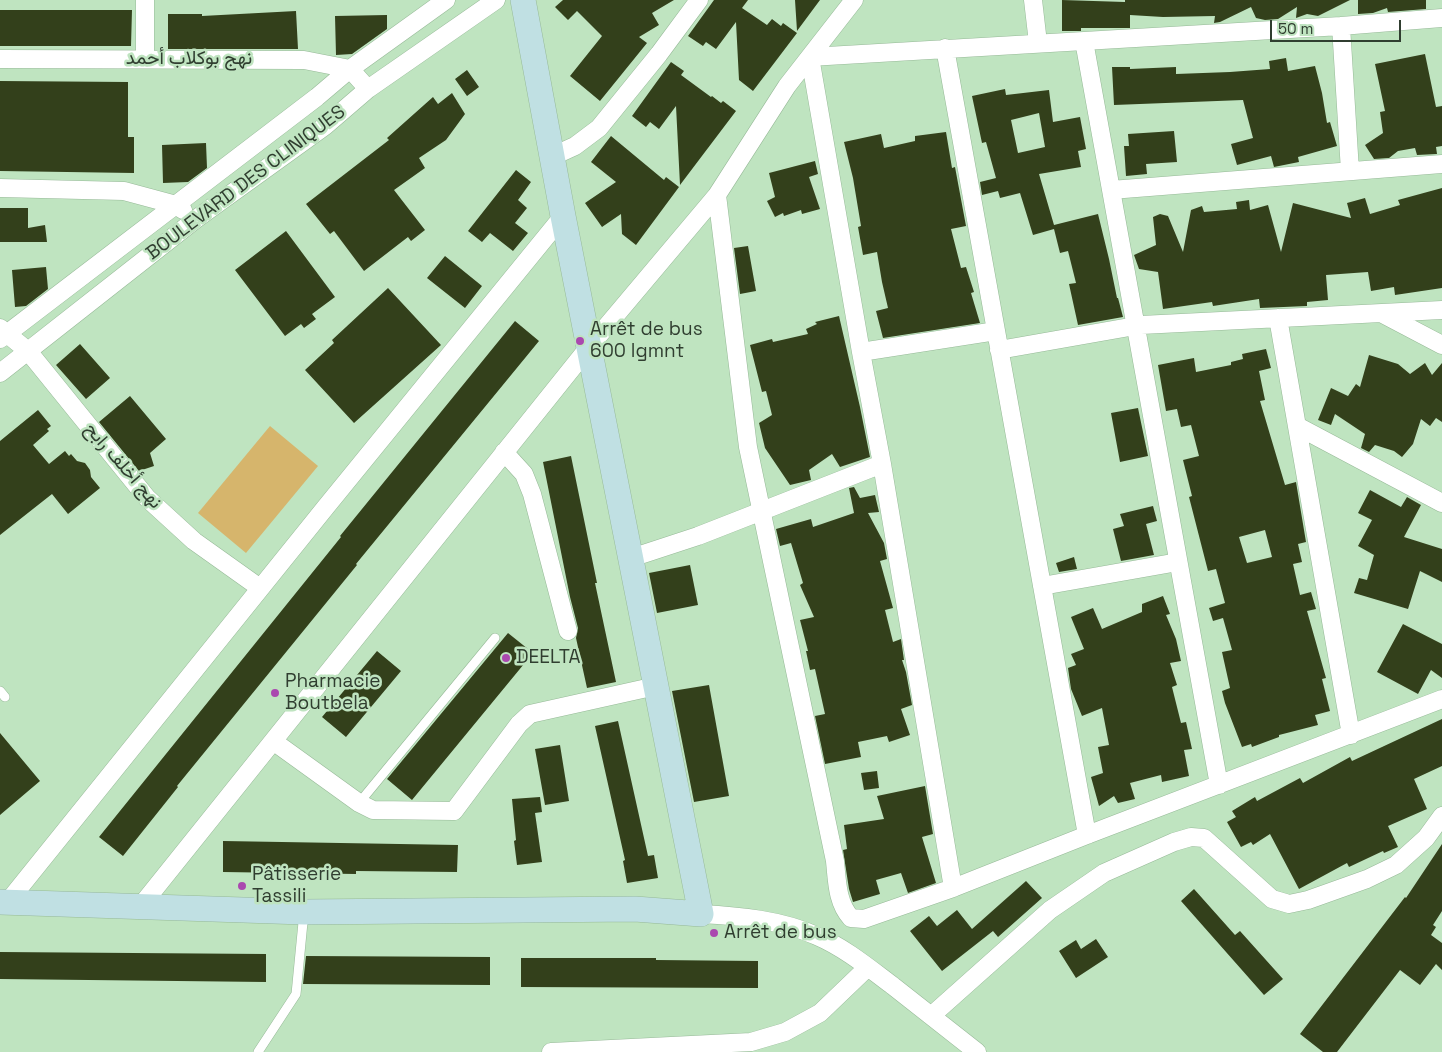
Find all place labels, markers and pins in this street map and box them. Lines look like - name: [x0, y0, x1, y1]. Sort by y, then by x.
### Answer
- place label: Arrêt de bus 600 lgmnt: [590, 319, 703, 363]
- marker: Arrêt de bus 600 lgmnt: [574, 335, 586, 347]
- place label: DEELTA: [516, 647, 580, 669]
- marker: DEELTA: [500, 652, 512, 664]
- place label: Pharmacie Boutbela: [285, 671, 380, 715]
- marker: Pharmacie Boutbela: [269, 687, 281, 699]
- place label: Pâtisserie Tassili: [252, 864, 341, 908]
- marker: Pâtisserie Tassili: [236, 880, 248, 892]
- place label: Arrêt de bus: [724, 922, 837, 944]
- marker: Arrêt de bus: [708, 927, 720, 939]

